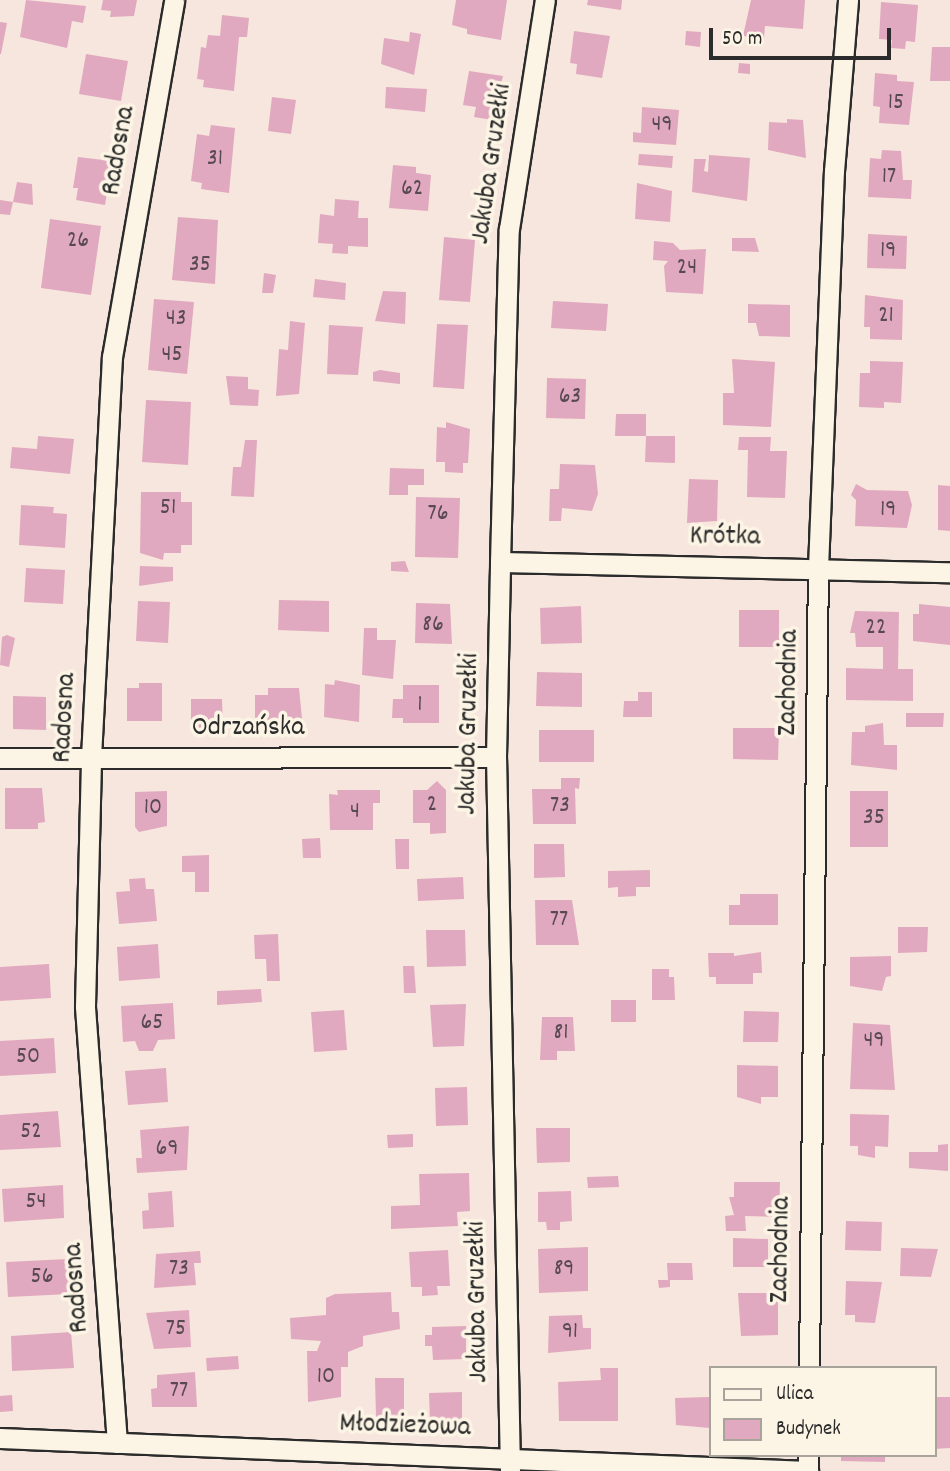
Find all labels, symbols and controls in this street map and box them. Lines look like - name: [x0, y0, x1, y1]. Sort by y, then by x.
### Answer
- scale bar: [712, 14, 894, 58]
- text: 50 m: [722, 25, 762, 55]
- street label: Jakuba Gruzełki: [465, 82, 521, 246]
- house number: 15: [888, 90, 904, 118]
- street label: Radosna: [96, 104, 144, 198]
- house number: 49: [652, 112, 672, 140]
- house number: 31: [207, 146, 223, 174]
- house number: 17: [882, 164, 896, 192]
- house number: 62: [401, 176, 423, 204]
- house number: 26: [67, 228, 89, 256]
- house number: 19: [880, 238, 896, 266]
- house number: 35: [189, 252, 211, 280]
- house number: 24: [677, 255, 697, 283]
- house number: 21: [878, 303, 894, 331]
- house number: 43: [166, 306, 186, 334]
- house number: 45: [161, 342, 183, 370]
- house number: 63: [559, 384, 581, 412]
- house number: 51: [160, 495, 176, 523]
- house number: 19: [880, 497, 896, 525]
- house number: 76: [428, 501, 448, 529]
- street label: Krótka: [689, 521, 761, 555]
- house number: 86: [422, 612, 444, 640]
- house number: 22: [866, 615, 886, 643]
- street label: Zachodnia: [772, 630, 808, 736]
- street label: Jakuba Gruzełki: [452, 653, 488, 815]
- street label: Radosna: [47, 672, 85, 764]
- house number: 1: [417, 692, 423, 720]
- street label: Odrzańska: [192, 712, 304, 746]
- house number: 2: [427, 792, 437, 820]
- house number: 73: [550, 793, 570, 821]
- house number: 10: [144, 795, 162, 823]
- house number: 4: [350, 799, 360, 827]
- house number: 35: [863, 805, 885, 833]
- house number: 77: [550, 907, 568, 935]
- house number: 65: [141, 1010, 163, 1038]
- house number: 81: [554, 1020, 568, 1048]
- house number: 49: [864, 1028, 884, 1056]
- house number: 50: [16, 1044, 40, 1072]
- house number: 52: [20, 1119, 42, 1147]
- house number: 69: [156, 1136, 178, 1164]
- house number: 54: [25, 1189, 47, 1217]
- street label: Zachodnia: [764, 1197, 800, 1303]
- street label: Jakuba Gruzełki: [461, 1221, 497, 1383]
- street label: Radosna: [58, 1242, 98, 1334]
- house number: 73: [169, 1256, 189, 1284]
- house number: 89: [554, 1256, 574, 1284]
- house number: 56: [31, 1264, 53, 1292]
- house number: 75: [166, 1316, 186, 1344]
- house number: 91: [562, 1319, 578, 1347]
- house number: 10: [317, 1364, 335, 1392]
- legend: [708, 1366, 936, 1457]
- house number: 77: [170, 1378, 188, 1406]
- text: Ulica: [776, 1380, 813, 1410]
- street label: Młodzieżowa: [339, 1408, 471, 1446]
- text: Budynek: [776, 1415, 841, 1445]

